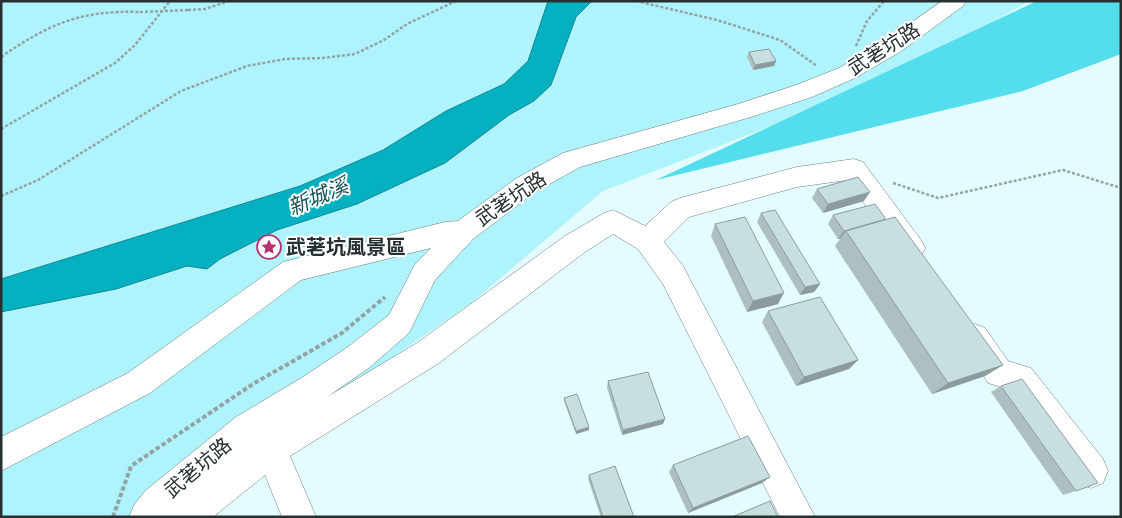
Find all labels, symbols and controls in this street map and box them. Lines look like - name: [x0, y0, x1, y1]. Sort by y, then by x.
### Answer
- street label: 武荖坑路: [842, 16, 926, 82]
- street label: 武荖坑路: [470, 165, 552, 233]
- water label: 新城溪: [283, 170, 356, 223]
- place label: 武荖坑風景區: [286, 233, 406, 262]
- place icon: 武荖坑風景區: [256, 234, 282, 260]
- street label: 武荖坑路: [158, 431, 238, 505]

